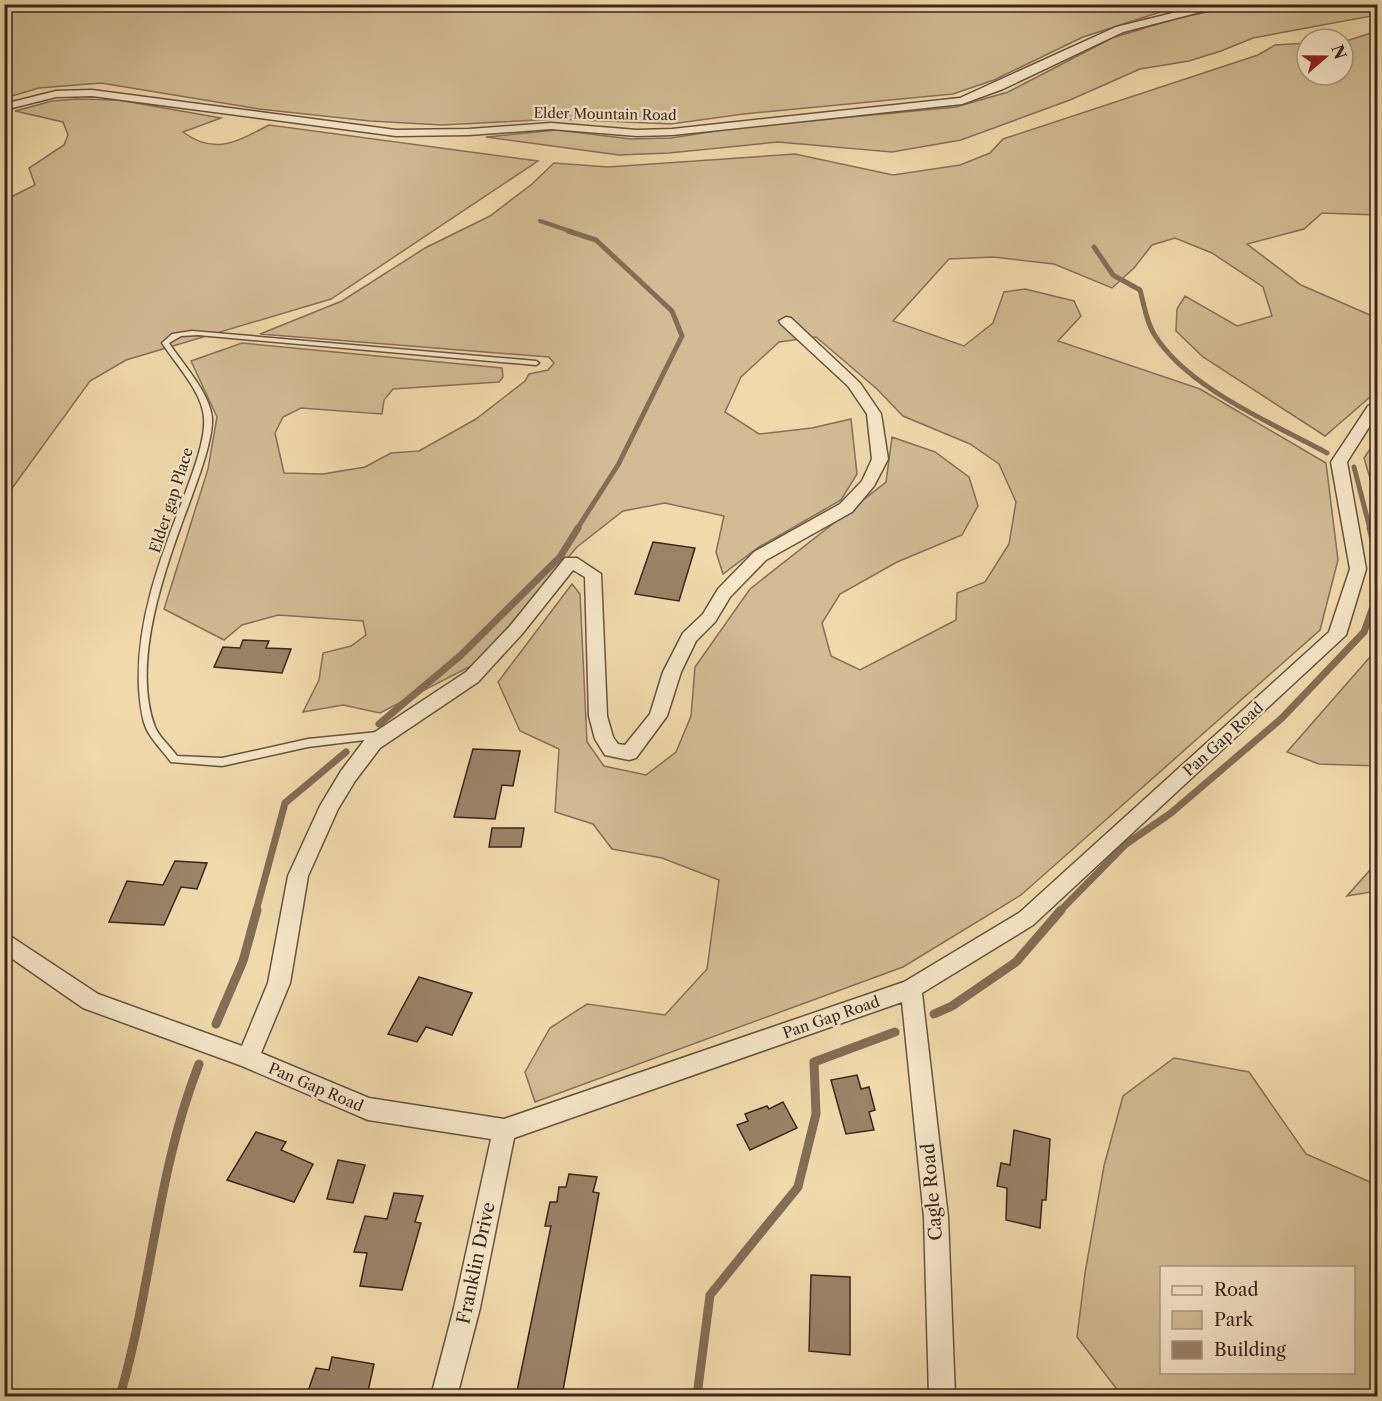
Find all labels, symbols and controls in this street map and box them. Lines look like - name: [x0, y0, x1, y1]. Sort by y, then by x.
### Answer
- north arrow: [1295, 27, 1355, 87]
- text: N: [1327, 42, 1351, 62]
- street label: Elder Mountain Road: [533, 104, 677, 124]
- street label: Elder gap Place: [145, 445, 197, 555]
- street label: Pan Gap Road: [1179, 698, 1267, 780]
- street label: Pan Gap Road: [780, 992, 882, 1042]
- street label: Pan Gap Road: [266, 1058, 366, 1116]
- street label: Cagle Road: [917, 1142, 947, 1242]
- street label: Franklin Drive: [452, 1200, 500, 1326]
- legend: [1160, 1266, 1355, 1374]
- text: Road: [1214, 1279, 1259, 1301]
- text: Park: [1214, 1309, 1255, 1331]
- text: Building: [1214, 1339, 1286, 1361]

